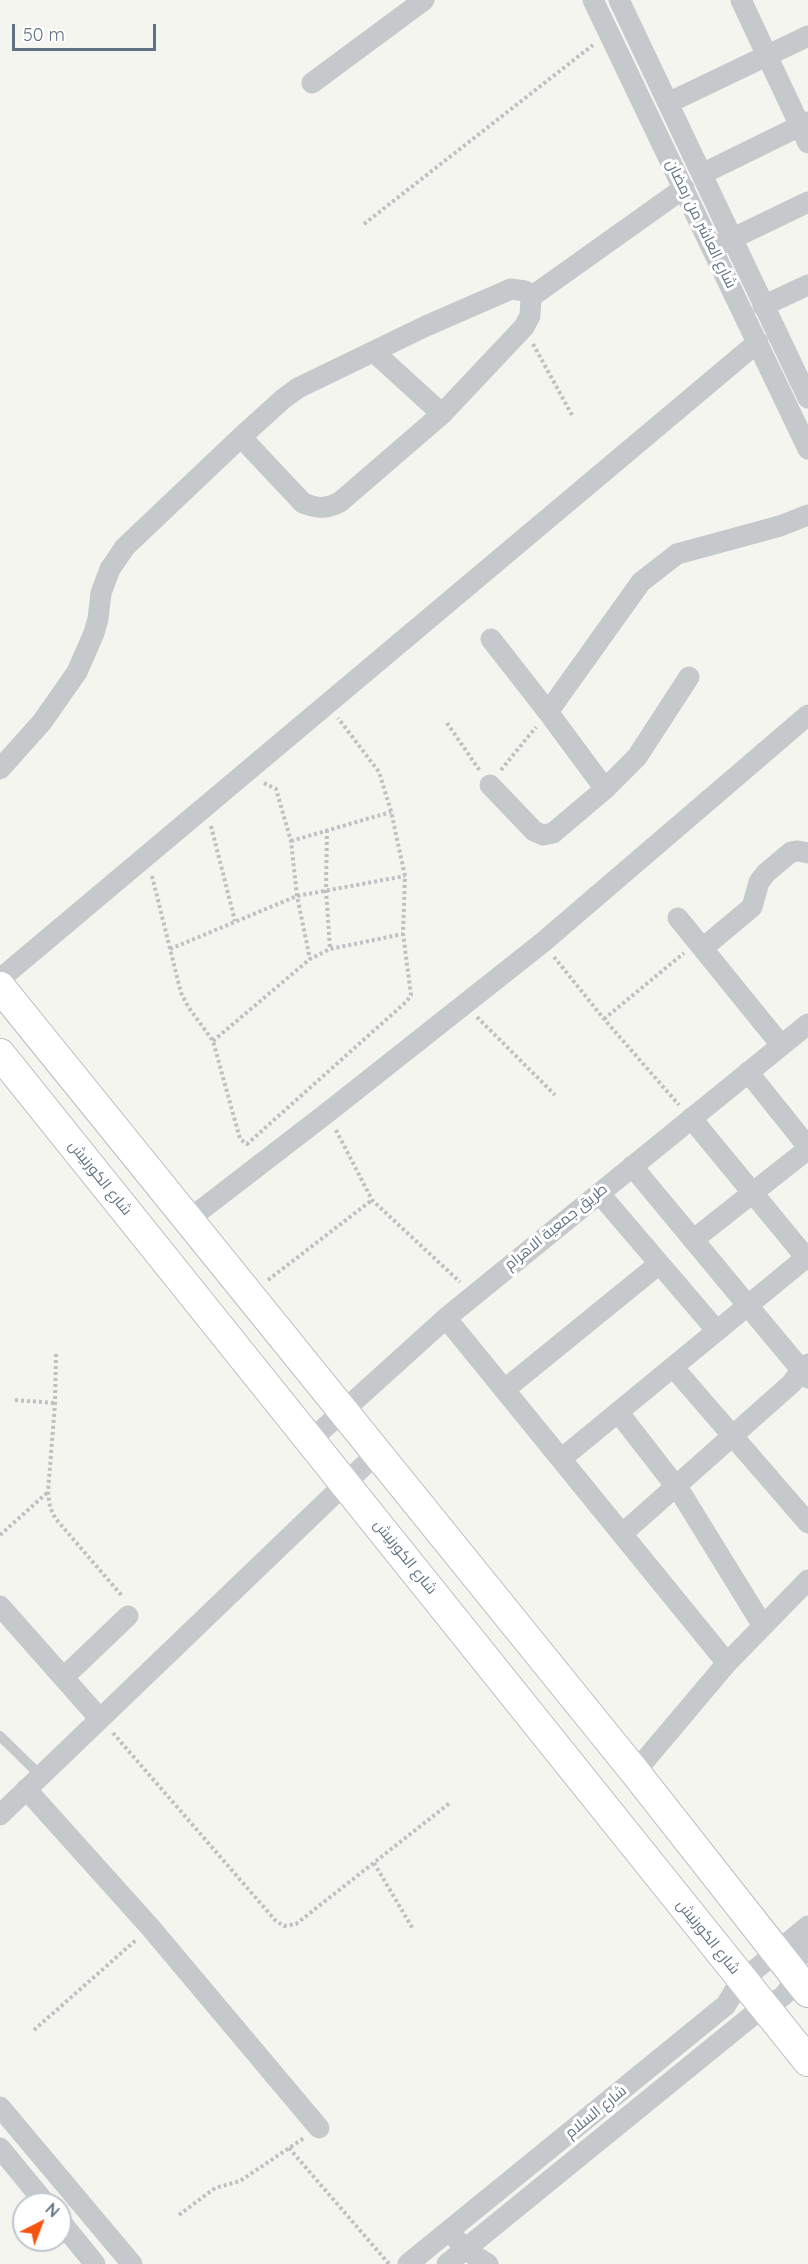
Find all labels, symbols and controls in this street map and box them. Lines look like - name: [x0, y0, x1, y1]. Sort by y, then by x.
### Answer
- scale bar: [15, 12, 159, 50]
- text: 50 m: [23, 23, 65, 46]
- street label: شارع العاشر من رمضان: [662, 157, 740, 291]
- street label: شارع الكورنيش: [64, 1137, 136, 1219]
- street label: طريق جمعية الاهرام: [501, 1180, 611, 1274]
- street label: شارع الكورنيش: [369, 1516, 441, 1598]
- street label: شارع الكورنيش: [672, 1896, 744, 1978]
- street label: شارع السلام: [562, 2082, 630, 2142]
- north arrow: [12, 2192, 72, 2252]
- text: N: [42, 2199, 64, 2221]

